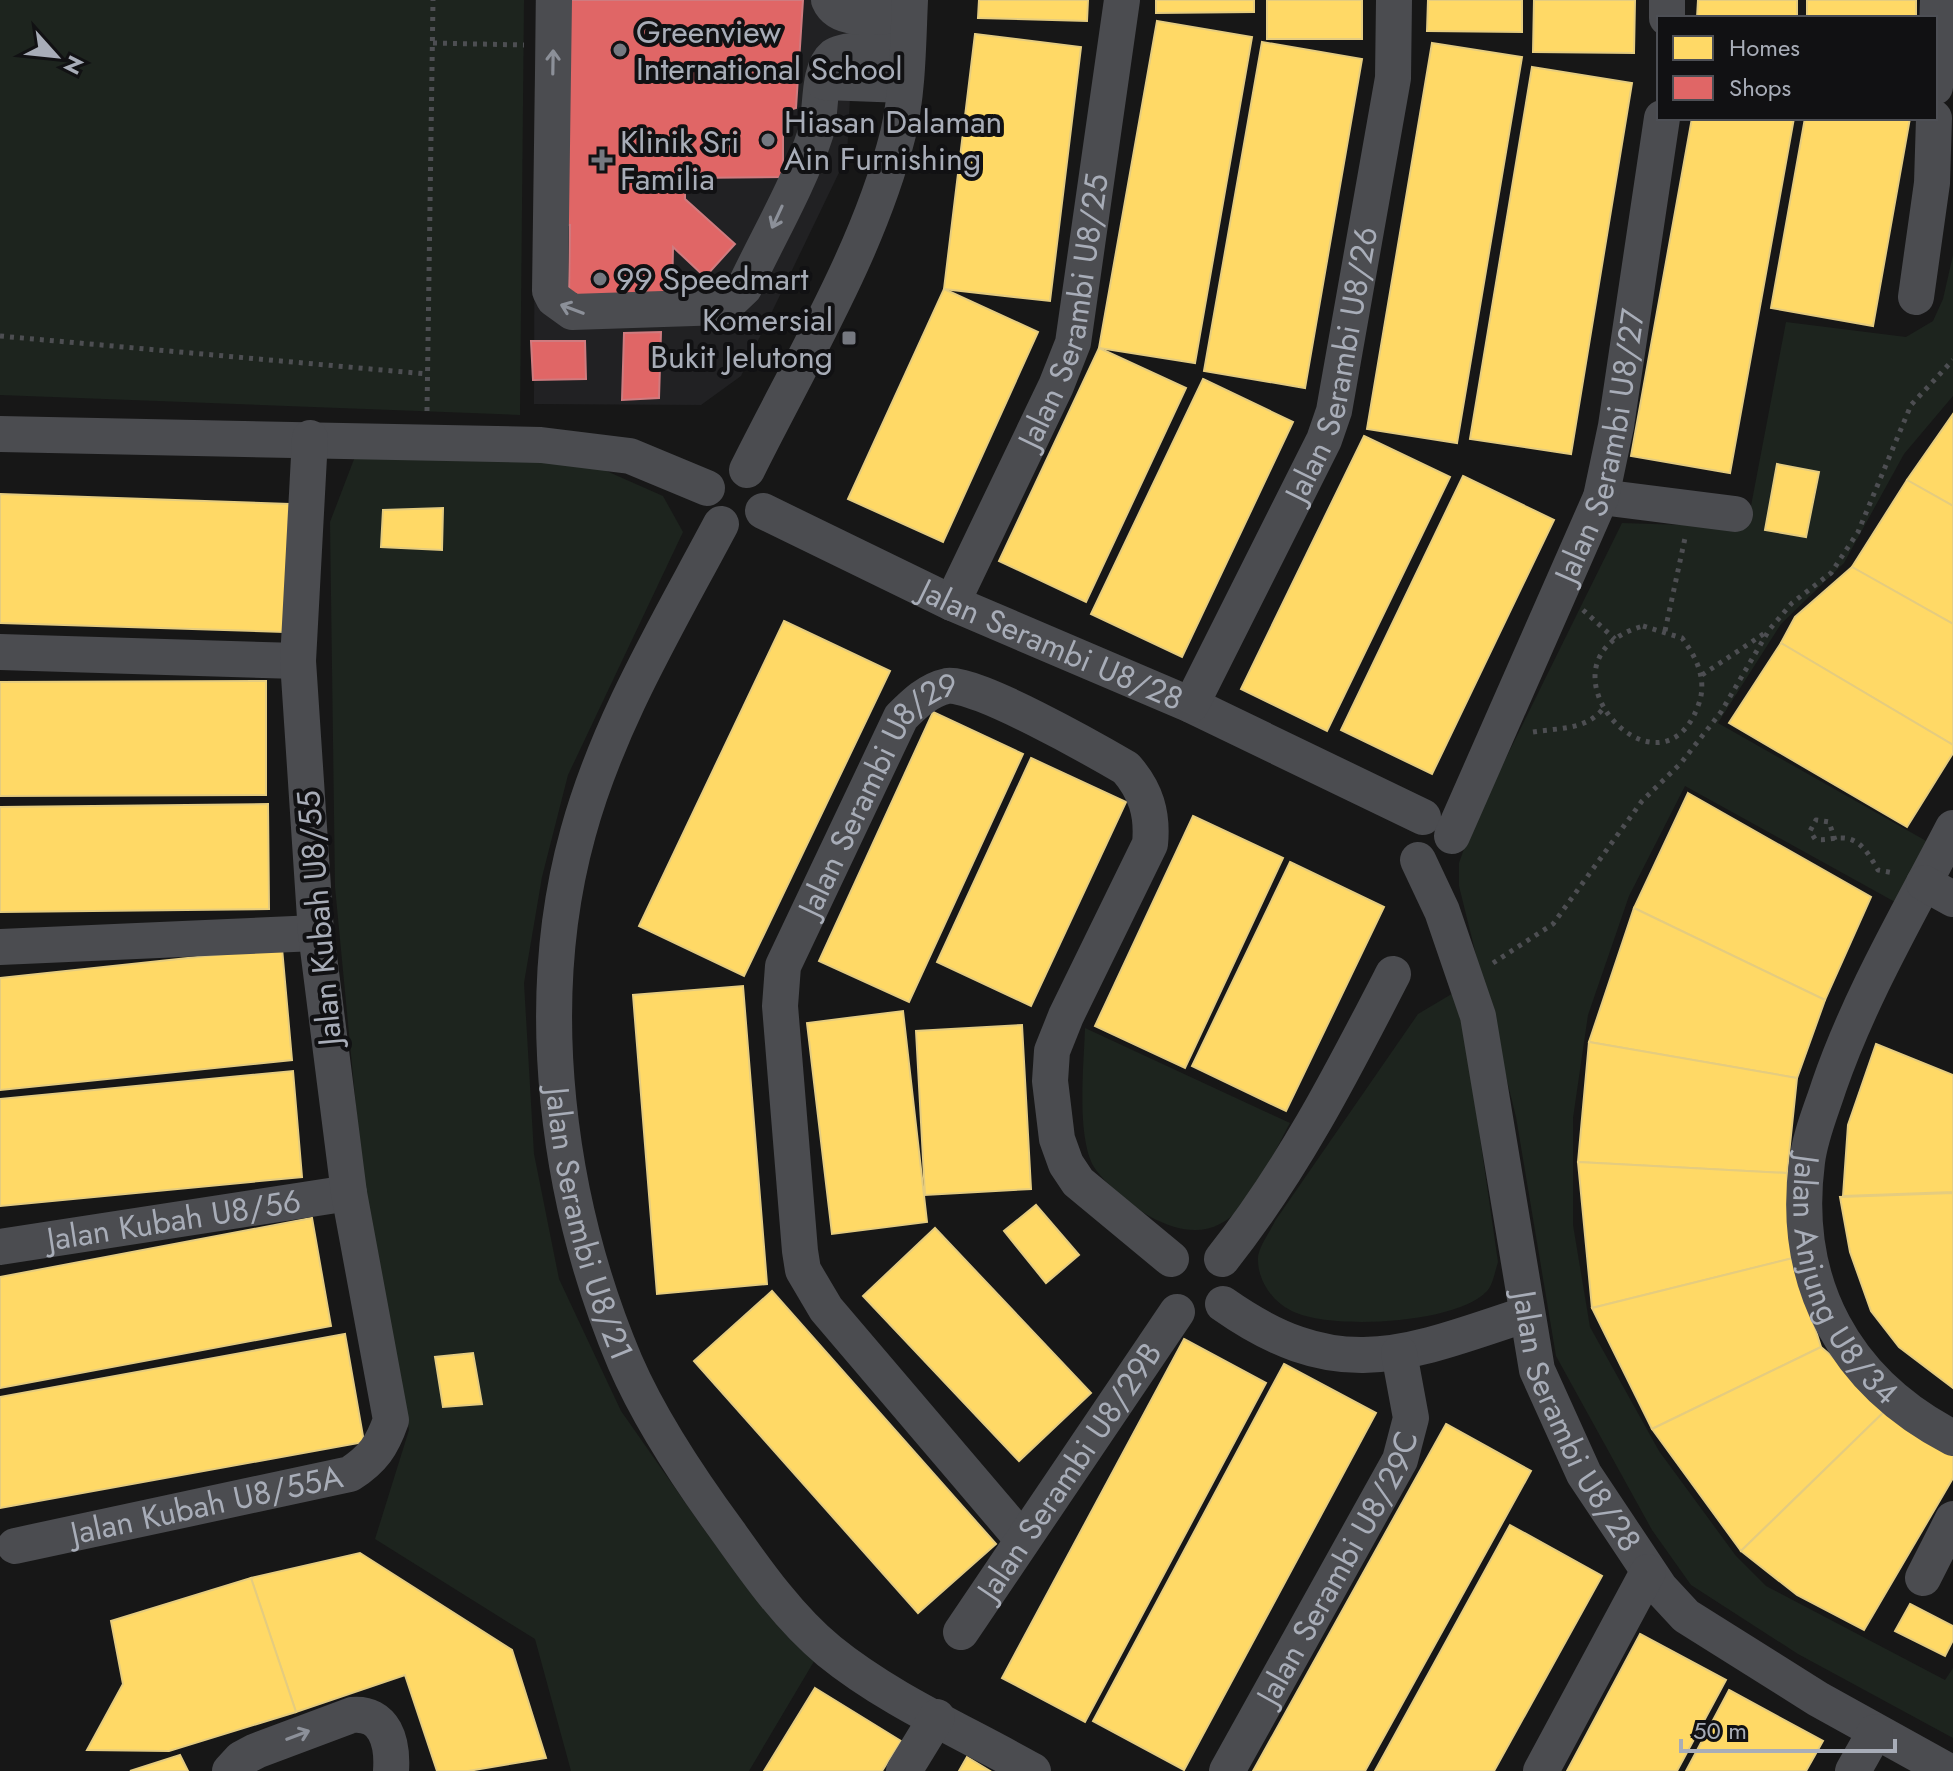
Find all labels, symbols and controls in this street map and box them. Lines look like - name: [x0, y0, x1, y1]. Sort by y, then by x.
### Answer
- place label: Greenview International School: [636, 9, 903, 92]
- north arrow: [16, 16, 96, 96]
- legend: [1657, 16, 1937, 120]
- text: Homes: [1729, 30, 1800, 65]
- marker: Greenview International School: [611, 41, 629, 59]
- one-way arrow: [546, 49, 561, 76]
- text: N: [56, 50, 92, 80]
- text: Shops: [1729, 70, 1791, 105]
- place label: Hiasan Dalaman Ain Furnishing: [784, 99, 1002, 182]
- place label: Klinik Sri Familia: [620, 119, 739, 202]
- marker: Hiasan Dalaman Ain Furnishing: [759, 131, 777, 149]
- marker: Klinik Sri Familia: [591, 149, 613, 171]
- street label: Jalan Serambi U8/25: [1005, 170, 1120, 459]
- one-way arrow: [769, 204, 784, 228]
- street label: Jalan Serambi U8/26: [1272, 223, 1389, 513]
- place label: 99 Speedmart: [616, 256, 809, 302]
- marker: 99 Speedmart: [591, 270, 609, 288]
- place label: Komersial Bukit Jelutong: [650, 297, 833, 380]
- one-way arrow: [561, 301, 585, 315]
- street label: Jalan Serambi U8/27: [1542, 305, 1656, 594]
- marker: Komersial Bukit Jelutong: [840, 329, 858, 347]
- street label: Jalan Serambi U8/28: [908, 566, 1190, 722]
- street label: Jalan Serambi U8/29: [785, 662, 960, 928]
- street label: Jalan Kubah U8/55: [285, 789, 353, 1051]
- street label: Jalan Serambi U8/21: [534, 1082, 645, 1367]
- street label: Jalan Anjung U8/34: [1781, 1148, 1909, 1415]
- street label: Jalan Kubah U8/56: [40, 1178, 304, 1263]
- street label: Jalan Serambi U8/28: [1501, 1284, 1653, 1561]
- street label: Jalan Serambi U8/29B: [964, 1333, 1173, 1613]
- street label: Jalan Serambi U8/29C: [1243, 1426, 1430, 1717]
- street label: Jalan Kubah U8/55A: [62, 1453, 347, 1557]
- scale bar: [1681, 1703, 1895, 1753]
- text: 50 m: [1693, 1713, 1747, 1748]
- one-way arrow: [285, 1727, 310, 1741]

